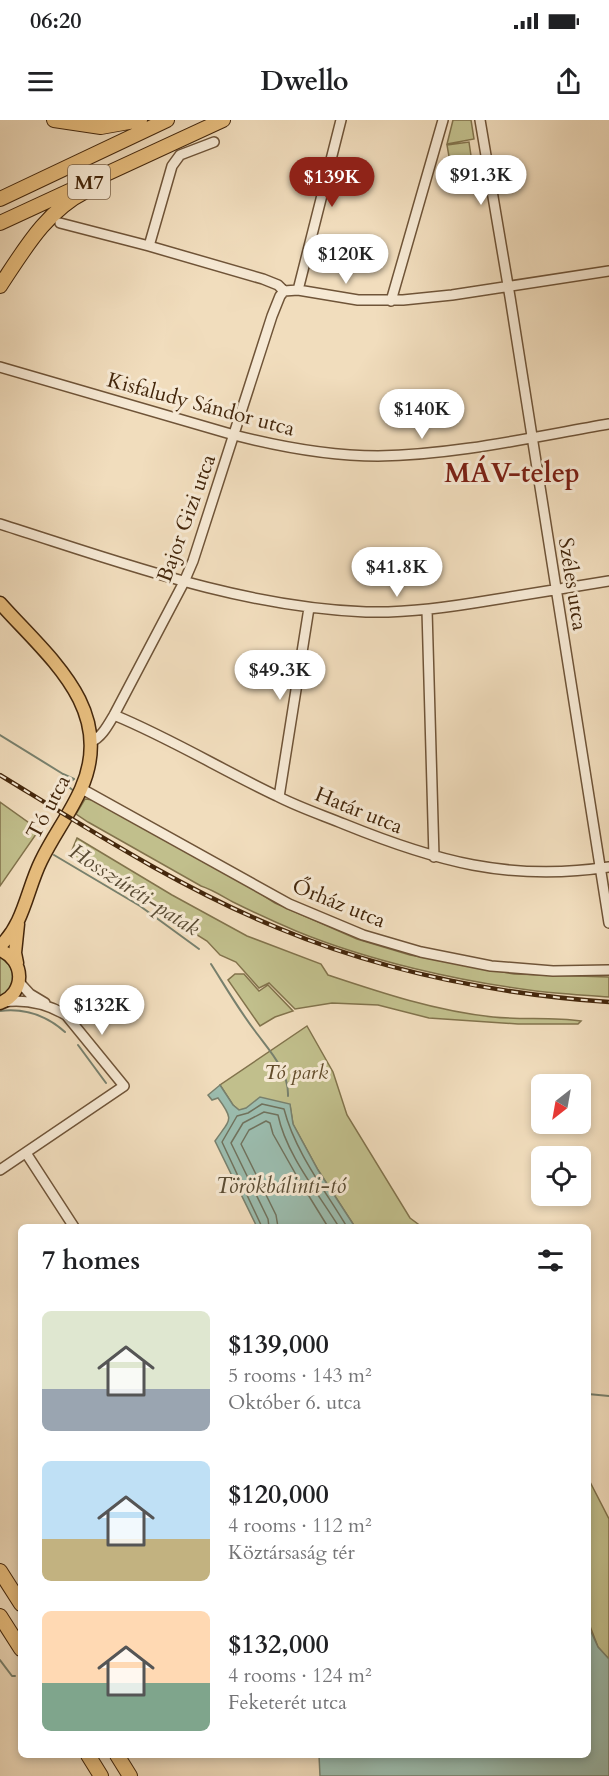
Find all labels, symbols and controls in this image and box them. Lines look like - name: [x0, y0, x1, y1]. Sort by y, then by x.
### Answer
- text: 06:20: [30, 6, 81, 36]
- text: Dwello: [260, 63, 349, 100]
- icon: menu: [24, 65, 57, 98]
- icon: share: [552, 65, 585, 98]
- pin: $91.3K: [432, 155, 530, 206]
- pin: $139K: [290, 157, 374, 208]
- text: $91.3K: [450, 161, 512, 188]
- text: $139K: [303, 163, 361, 190]
- road number: M7: [68, 165, 110, 199]
- pin: $120K: [304, 234, 388, 285]
- text: $120K: [317, 240, 375, 267]
- street label: Kisfaludy Sándor utca: [104, 366, 298, 443]
- pin: $140K: [380, 389, 464, 440]
- text: $140K: [393, 395, 451, 422]
- street label: Bajor Gizi utca: [150, 450, 223, 586]
- district label: MÁV-telep: [444, 455, 580, 492]
- street label: Széles utca: [551, 535, 594, 633]
- pin: $41.8K: [348, 547, 446, 598]
- text: $41.8K: [366, 553, 428, 580]
- pin: $49.3K: [231, 650, 329, 701]
- text: $49.3K: [249, 656, 311, 683]
- street label: Tó utca: [19, 770, 77, 845]
- street label: Határ utca: [311, 780, 407, 841]
- water label: Hosszúréti-patak: [63, 836, 206, 943]
- street label: Őrház utca: [288, 871, 390, 935]
- pin: $132K: [60, 985, 144, 1036]
- text: $132K: [73, 991, 131, 1018]
- park label: Tó park: [264, 1058, 329, 1087]
- north arrow: [531, 1074, 591, 1134]
- map controls: [531, 1074, 591, 1206]
- button: locate: [531, 1146, 591, 1206]
- water label: Törökbálinti-tó: [216, 1171, 347, 1201]
- text: 7 homes: [42, 1243, 140, 1278]
- icon: filters: [534, 1244, 567, 1277]
- text: $139,000: [228, 1327, 329, 1362]
- icon: home: [90, 1335, 162, 1407]
- text: 5 rooms · 143 m²: [228, 1362, 372, 1389]
- text: Október 6. utca: [228, 1389, 361, 1416]
- text: $120,000: [228, 1477, 329, 1512]
- icon: home: [90, 1485, 162, 1557]
- text: 4 rooms · 112 m²: [228, 1512, 372, 1539]
- text: Köztársaság tér: [228, 1539, 355, 1566]
- text: $132,000: [228, 1627, 329, 1662]
- icon: home: [90, 1635, 162, 1707]
- text: 4 rooms · 124 m²: [228, 1662, 372, 1689]
- text: Feketerét utca: [228, 1689, 347, 1716]

